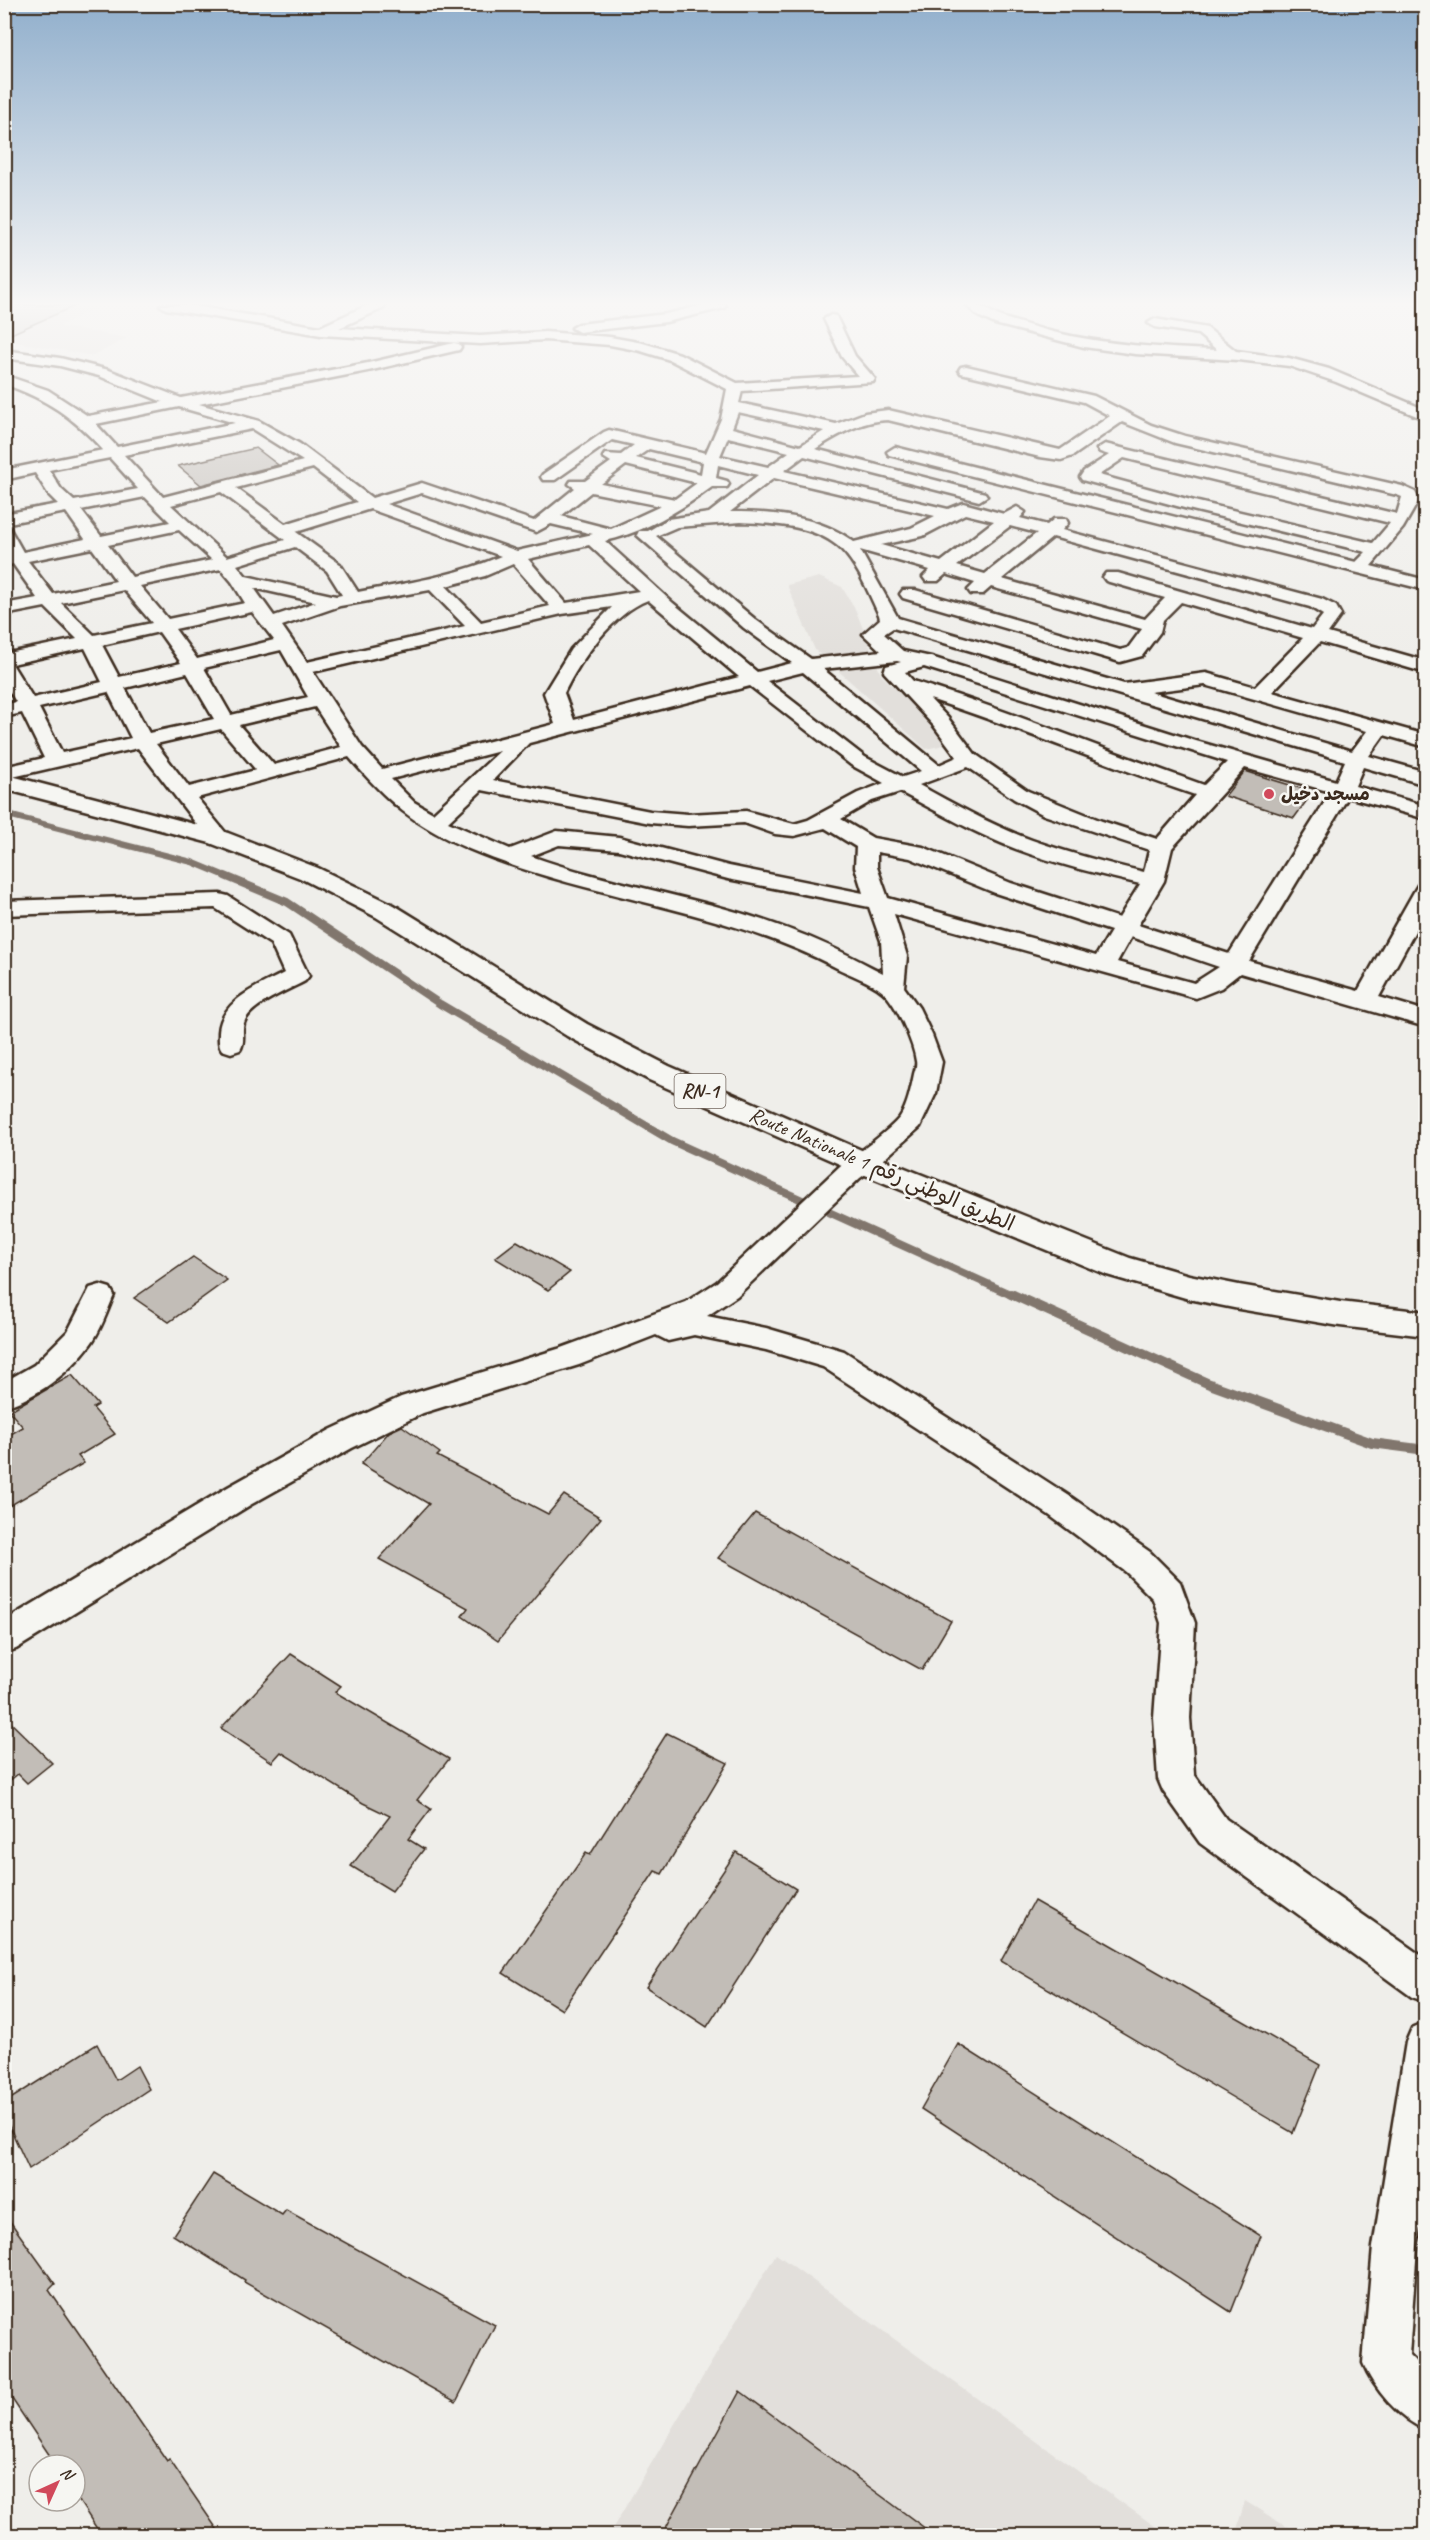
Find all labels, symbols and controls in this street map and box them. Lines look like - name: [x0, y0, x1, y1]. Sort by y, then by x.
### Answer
- place label: مسجد دخيل: [1281, 783, 1370, 805]
- marker: مسجد دخيل: [1262, 787, 1276, 801]
- road number: RN-1: [674, 1074, 726, 1108]
- street label: Route Nationale الطريق الوطني رقم 1: [743, 1101, 1019, 1242]
- north arrow: [27, 2453, 87, 2513]
- text: N: [56, 2463, 80, 2486]

